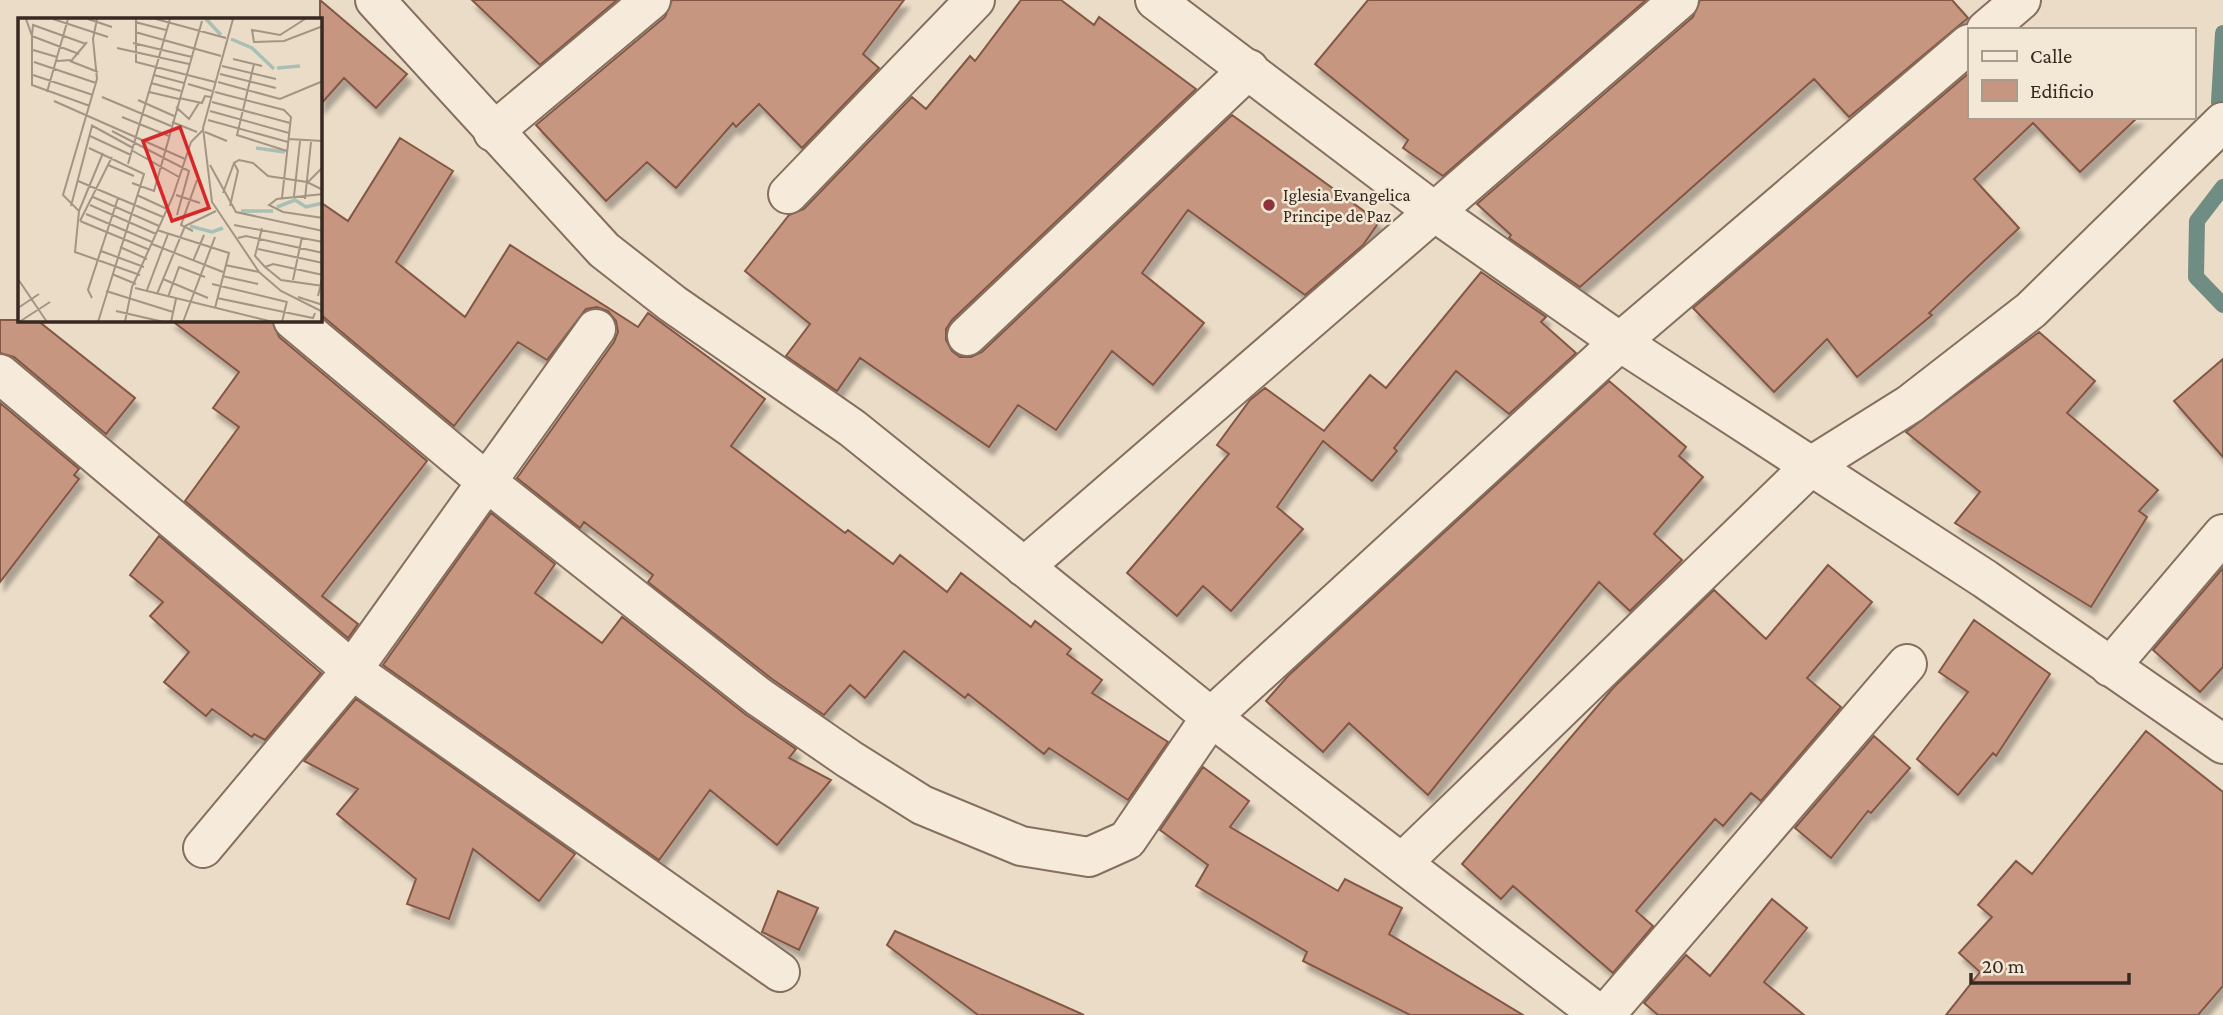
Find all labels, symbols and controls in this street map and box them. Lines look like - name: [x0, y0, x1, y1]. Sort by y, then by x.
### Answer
- inset map: [18, 18, 322, 322]
- legend: [1968, 28, 2195, 119]
- text: Calle: [2030, 44, 2072, 68]
- text: Edificio: [2030, 79, 2094, 103]
- place label: Iglesia Evangelica Principe de Paz: [1283, 185, 1411, 226]
- marker: Iglesia Evangelica Principe de Paz: [1261, 197, 1277, 213]
- scale bar: [1971, 942, 2128, 986]
- text: 20 m: [1982, 954, 2025, 978]

